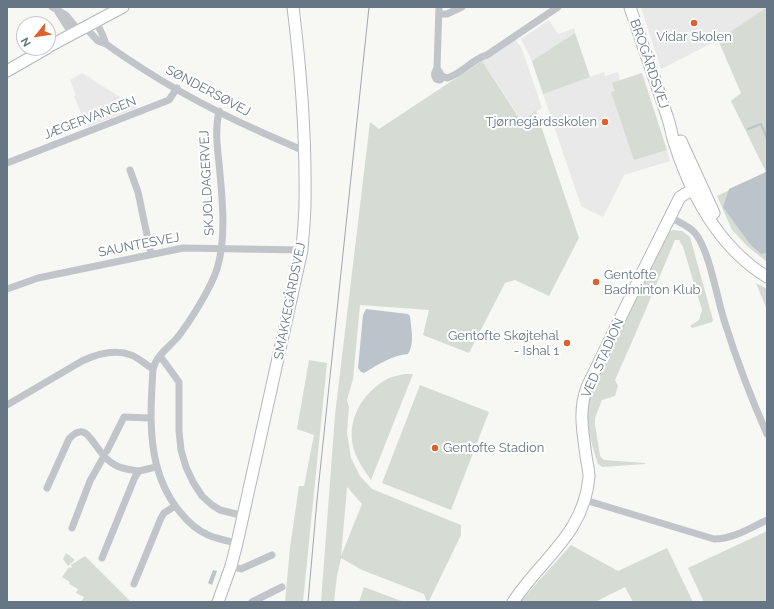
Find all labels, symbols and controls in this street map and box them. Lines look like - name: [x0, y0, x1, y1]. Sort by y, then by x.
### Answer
- north arrow: [16, 16, 56, 56]
- street label: BROGÅRDSVEJ: [626, 17, 672, 111]
- marker: Vidar Skolen: [689, 18, 699, 28]
- place label: Vidar Skolen: [656, 29, 732, 45]
- text: N: [18, 35, 34, 49]
- street label: SØNDERSØVEJ: [163, 62, 253, 120]
- street label: JÆGERVANGEN: [41, 93, 139, 143]
- place label: Tjørnegårdsskolen: [485, 114, 597, 130]
- marker: Tjørnegårdsskolen: [600, 117, 610, 127]
- street label: SKJOLDAGERVEJ: [196, 130, 218, 236]
- street label: SAUNTESVEJ: [97, 229, 181, 261]
- street label: SMAKKEGÅRDSVEJ: [271, 241, 309, 361]
- place label: Gentofte Badminton Klub: [604, 267, 701, 298]
- marker: Gentofte Badminton Klub: [591, 277, 601, 287]
- street label: VED STADION: [579, 316, 627, 400]
- place label: Gentofte Skøjtehal - Ishal 1: [448, 328, 559, 359]
- marker: Gentofte Skøjtehal - Ishal 1: [562, 338, 572, 348]
- place label: Gentofte Stadion: [443, 440, 544, 456]
- marker: Gentofte Stadion: [430, 443, 440, 453]

